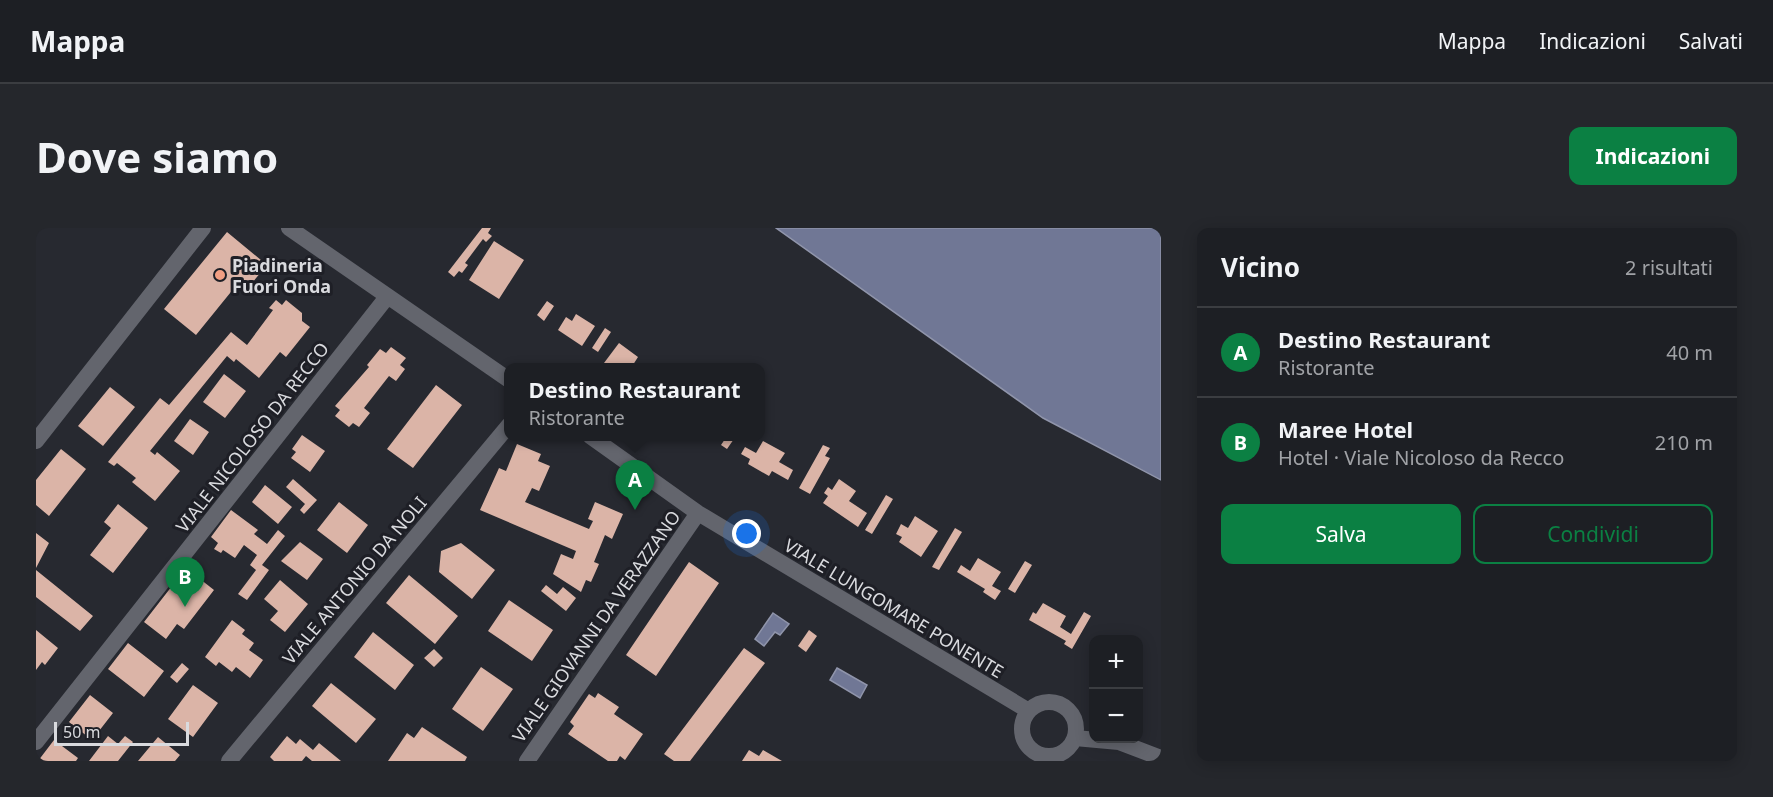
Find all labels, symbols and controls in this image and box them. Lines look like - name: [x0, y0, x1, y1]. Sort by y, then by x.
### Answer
- text: Mappa: [30, 22, 125, 60]
- text: Mappa: [1438, 27, 1506, 55]
- text: Indicazioni: [1539, 27, 1646, 55]
- text: Salvati: [1679, 27, 1743, 55]
- button: Indicazioni: [1569, 127, 1737, 185]
- text: Dove siamo: [36, 128, 278, 185]
- text: Vicino: [1221, 249, 1300, 285]
- place label: Piadineria Fuori Onda: [232, 253, 331, 298]
- text: 2 risultati: [1625, 254, 1713, 281]
- marker: Piadineria Fuori Onda: [213, 268, 227, 282]
- text: Destino Restaurant: [1278, 324, 1490, 354]
- street label: VIALE NICOLOSO DA RECCO: [170, 337, 334, 537]
- text: A: [1234, 339, 1247, 366]
- text: 40 m: [1666, 339, 1713, 366]
- text: Ristorante: [1278, 354, 1374, 381]
- popup: [504, 363, 765, 441]
- text: Destino Restaurant: [528, 374, 741, 404]
- text: Ristorante: [528, 404, 625, 431]
- text: Maree Hotel: [1278, 414, 1413, 444]
- text: B: [1234, 429, 1247, 456]
- text: 210 m: [1655, 429, 1713, 456]
- text: Hotel · Viale Nicoloso da Recco: [1278, 444, 1564, 471]
- pin: A: [616, 460, 654, 510]
- street label: VIALE ANTONIO DA NOLI: [277, 491, 431, 669]
- button: Salva: [1221, 504, 1461, 564]
- button: Condividi: [1473, 504, 1713, 564]
- street label: VIALE GIOVANNI DA VERAZZANO: [507, 505, 685, 747]
- your location: [732, 519, 761, 548]
- street label: VIALE LUNGOMARE PONENTE: [780, 533, 1008, 683]
- pin: B: [166, 558, 204, 607]
- map controls: [1089, 635, 1143, 743]
- button: +: [1089, 635, 1143, 689]
- button: −: [1089, 689, 1143, 743]
- scale bar: [54, 719, 189, 746]
- text: 50 m: [63, 721, 100, 743]

